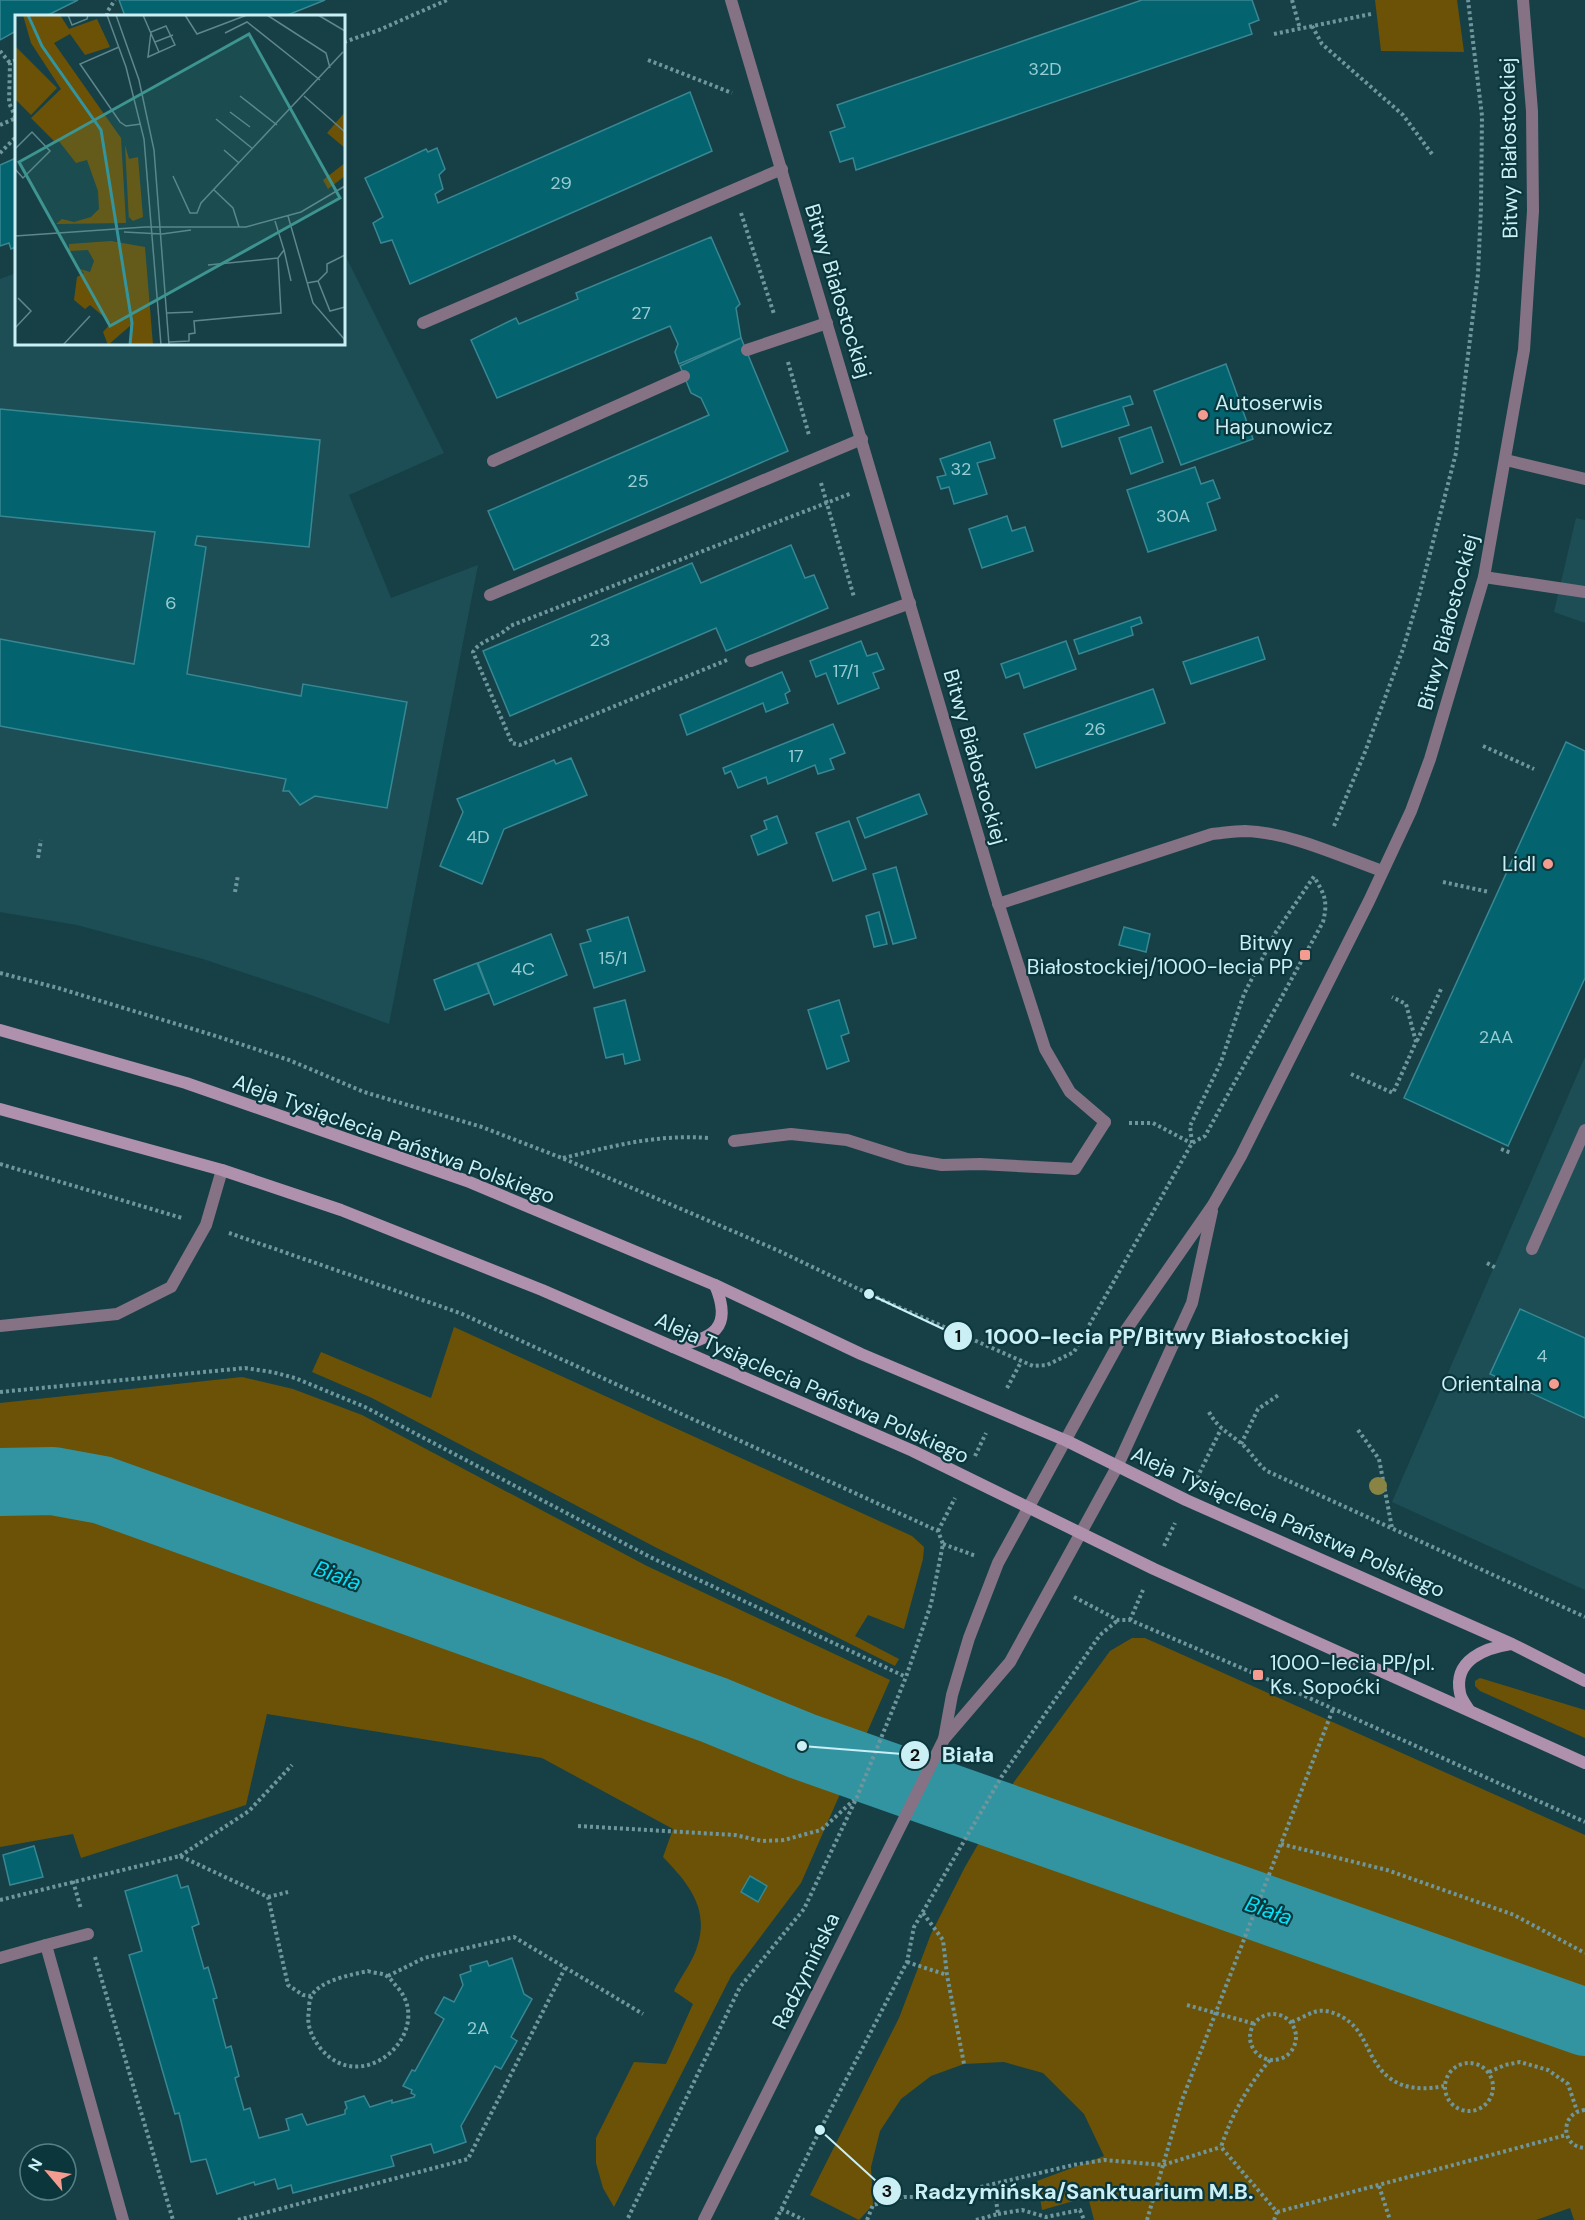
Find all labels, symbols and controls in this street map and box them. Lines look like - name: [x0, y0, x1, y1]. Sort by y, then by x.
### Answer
- inset map: [15, 15, 345, 345]
- house number: 32D: [1028, 57, 1062, 81]
- street label: Bitwy Białostockiej: [1493, 57, 1525, 239]
- house number: 29: [550, 171, 572, 195]
- street label: Bitwy Białostockiej: [798, 200, 878, 382]
- house number: 27: [631, 301, 651, 325]
- place label: Autoserwis Hapunowicz: [1215, 389, 1333, 441]
- marker: Autoserwis Hapunowicz: [1196, 408, 1210, 422]
- house number: 32: [950, 457, 972, 481]
- house number: 25: [627, 469, 649, 493]
- house number: 30A: [1156, 504, 1190, 528]
- street label: Bitwy Białostockiej: [1411, 531, 1485, 713]
- house number: 6: [165, 591, 177, 615]
- house number: 23: [589, 628, 611, 652]
- house number: 17/1: [833, 659, 859, 683]
- street label: Bitwy Białostockiej: [937, 666, 1013, 848]
- house number: 26: [1084, 717, 1106, 741]
- house number: 17: [788, 744, 804, 768]
- house number: 4D: [466, 825, 490, 849]
- place label: Lidl: [1502, 850, 1536, 878]
- marker: Lidl: [1541, 857, 1555, 871]
- place label: Bitwy Białostockiej/1000-lecia PP: [1027, 929, 1293, 981]
- house number: 15/1: [599, 946, 627, 970]
- marker: Bitwy Białostockiej/1000-lecia PP: [1298, 948, 1312, 962]
- house number: 4C: [511, 957, 535, 981]
- house number: 2AA: [1479, 1025, 1513, 1049]
- street label: Aleja Tysiąclecia Państwa Polskiego: [229, 1068, 559, 1210]
- street label: Aleja Tysiąclecia Państwa Polskiego: [651, 1306, 973, 1470]
- callout: 1000-lecia PP/Bitwy Białostockiej: [943, 1316, 1361, 1356]
- text: 1000-lecia PP/Bitwy Białostockiej: [985, 1322, 1349, 1351]
- text: 1: [955, 1324, 961, 1348]
- house number: 4: [1537, 1344, 1548, 1368]
- place label: Orientalna: [1441, 1370, 1542, 1398]
- marker: Orientalna: [1547, 1377, 1561, 1391]
- street label: Aleja Tysiąclecia Państwa Polskiego: [1127, 1440, 1449, 1604]
- water label: Biała: [310, 1554, 366, 1597]
- place label: 1000-lecia PP/pl. Ks. Sopoćki: [1270, 1649, 1435, 1701]
- marker: 1000-lecia PP/pl. Ks. Sopoćki: [1251, 1668, 1265, 1682]
- callout: Biała: [900, 1735, 1006, 1775]
- text: Biała: [942, 1740, 994, 1769]
- text: 2: [910, 1743, 920, 1767]
- water label: Biała: [1241, 1889, 1296, 1932]
- street label: Radzymińska: [766, 1908, 846, 2034]
- house number: 2A: [467, 2016, 489, 2040]
- north arrow: [18, 2142, 78, 2202]
- text: N: [23, 2155, 47, 2175]
- callout: Radzymińska/Sanktuarium M.B.: [872, 2171, 1265, 2211]
- text: Radzymińska/Sanktuarium M.B.: [915, 2177, 1253, 2206]
- text: 3: [882, 2179, 892, 2203]

